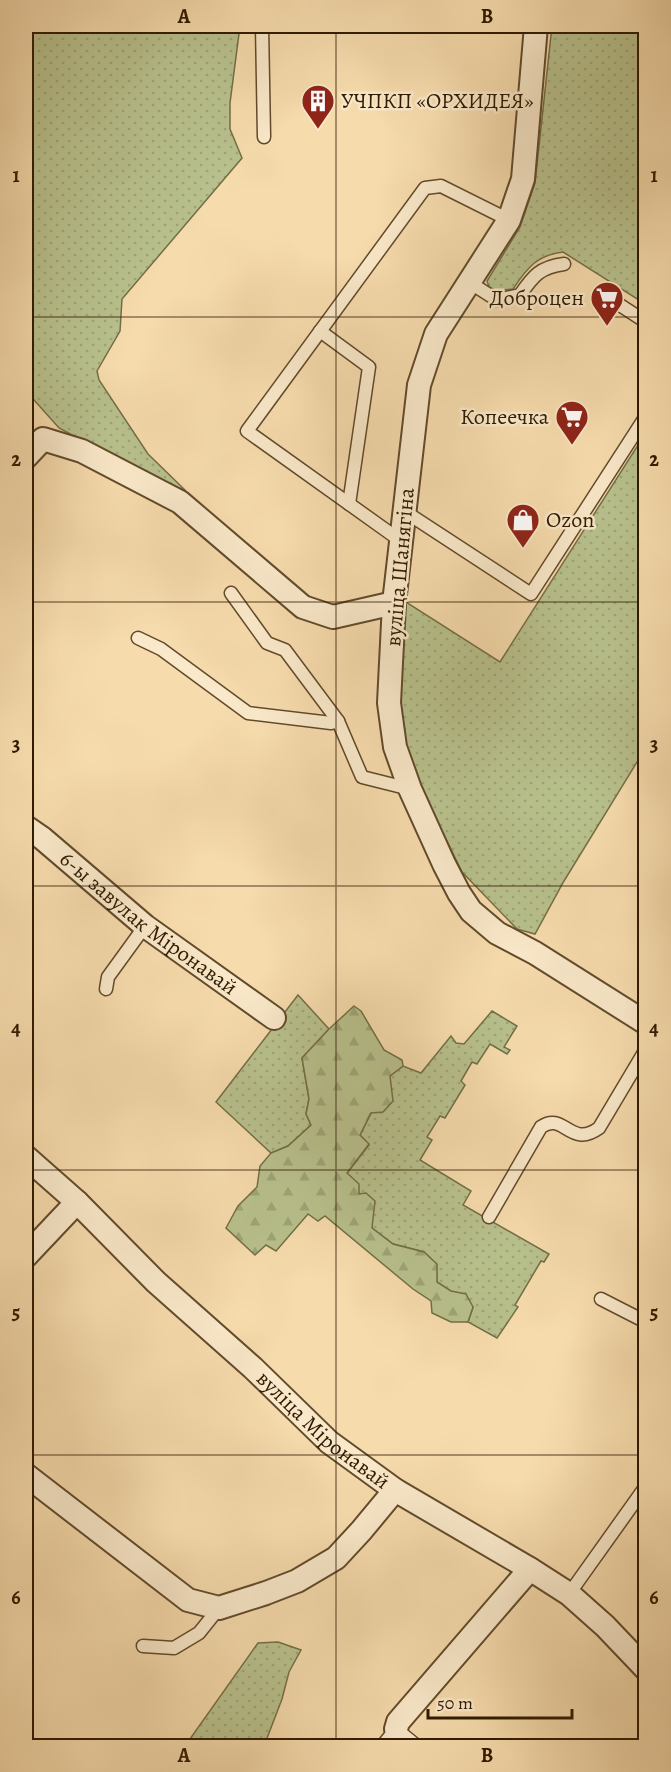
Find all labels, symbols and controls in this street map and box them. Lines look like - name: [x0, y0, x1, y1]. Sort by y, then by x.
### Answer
- text: A: [177, 3, 191, 30]
- text: B: [481, 3, 493, 30]
- building icon: УЧПКП «ОРХИДЕЯ»: [300, 83, 336, 130]
- place label: УЧПКП «ОРХИДЕЯ»: [341, 86, 534, 116]
- text: 1: [12, 162, 20, 189]
- text: 1: [650, 162, 658, 189]
- supermarket icon: Доброцен: [589, 280, 625, 327]
- place label: Доброцен: [489, 283, 584, 313]
- supermarket icon: Копеечка: [554, 399, 590, 446]
- place label: Копеечка: [460, 402, 550, 432]
- text: 2: [11, 446, 21, 473]
- text: 2: [649, 446, 659, 473]
- street label: вуліца Шанягіна: [378, 486, 422, 648]
- shop icon: Ozon: [505, 502, 541, 549]
- place label: Ozon: [546, 505, 594, 535]
- text: 3: [12, 731, 20, 758]
- text: 3: [650, 731, 658, 758]
- street label: 6-ы завулак Міронавай: [53, 844, 243, 1002]
- text: 4: [11, 1015, 21, 1042]
- text: 4: [649, 1015, 659, 1042]
- text: 5: [12, 1299, 20, 1326]
- text: 5: [650, 1299, 658, 1326]
- street label: вуліца Міронавай: [250, 1364, 396, 1496]
- text: 6: [11, 1584, 21, 1611]
- text: 6: [649, 1584, 659, 1611]
- scale bar: [428, 1682, 572, 1720]
- text: 50 m: [437, 1691, 473, 1715]
- text: A: [177, 1742, 191, 1769]
- text: B: [481, 1742, 493, 1769]

